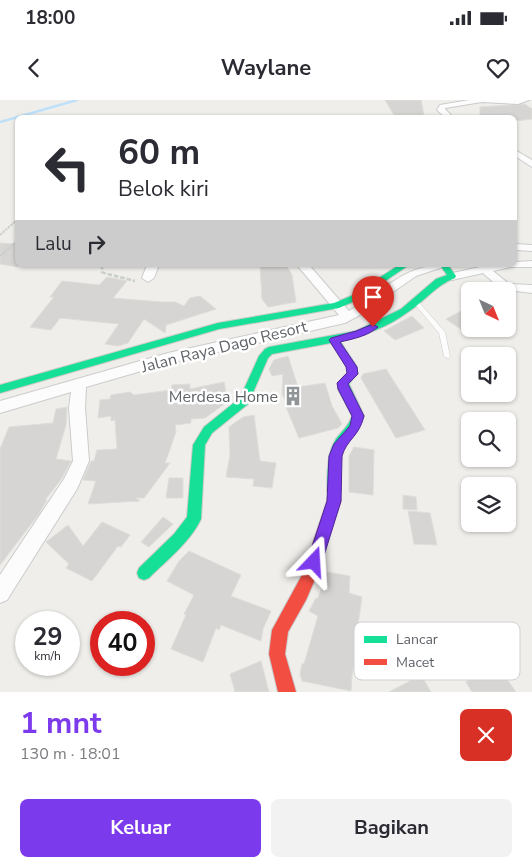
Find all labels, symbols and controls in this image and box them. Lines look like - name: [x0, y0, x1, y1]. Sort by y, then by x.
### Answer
- text: 18:00: [25, 5, 75, 31]
- text: Waylane: [221, 53, 311, 83]
- icon: back: [20, 54, 48, 82]
- icon: heart: [484, 54, 512, 82]
- text: 60 m: [118, 129, 200, 176]
- icon: left: [35, 135, 100, 200]
- text: Belok kiri: [118, 174, 209, 204]
- icon: right: [82, 230, 110, 258]
- text: Lalu: [35, 231, 72, 257]
- pin: [352, 276, 394, 327]
- north arrow: [461, 282, 516, 338]
- map controls: [461, 282, 516, 532]
- icon: arrive: [359, 283, 387, 311]
- street label: Jalan Raya Dago Resort: [138, 316, 310, 378]
- button: sound: [461, 347, 516, 402]
- building icon: Merdesa Home: [282, 385, 304, 407]
- place label: Merdesa Home: [169, 386, 278, 408]
- button: search: [461, 412, 516, 467]
- button: layers: [461, 477, 516, 532]
- position arrow: [287, 535, 339, 587]
- speed limit sign: 40: [90, 611, 155, 676]
- text: 29: [32, 620, 63, 654]
- legend: [354, 622, 520, 680]
- text: Lancar: [396, 630, 438, 649]
- text: km/h: [34, 648, 61, 664]
- text: Macet: [396, 653, 434, 672]
- text: 1 mnt: [20, 703, 101, 744]
- button: close: [460, 709, 512, 761]
- text: 130 m · 18:01: [20, 743, 121, 765]
- button: Keluar: [20, 799, 261, 857]
- button: Bagikan: [271, 799, 512, 857]

